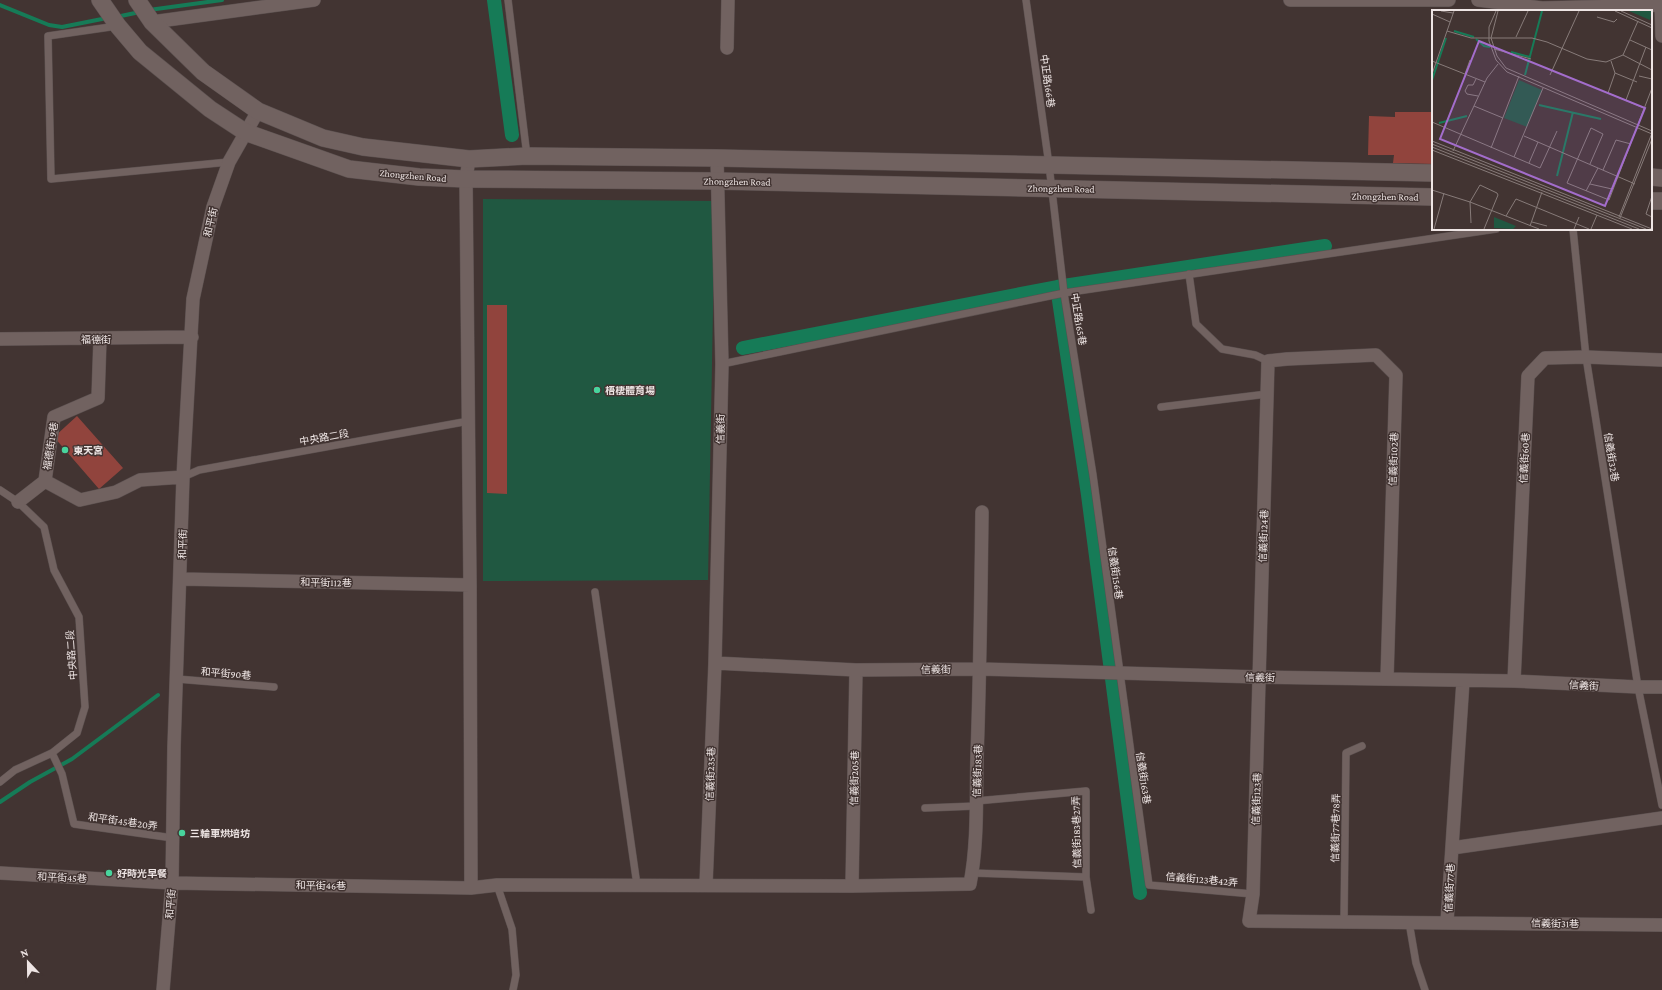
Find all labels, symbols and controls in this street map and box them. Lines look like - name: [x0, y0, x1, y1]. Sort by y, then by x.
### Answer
- inset map: [1432, 10, 1652, 230]
- street label: 中正路166巷: [1038, 54, 1057, 108]
- street label: Zhongzhen Road: [379, 167, 448, 184]
- street label: Zhongzhen Road: [703, 175, 771, 188]
- street label: Zhongzhen Road: [1027, 182, 1095, 195]
- street label: Zhongzhen Road: [1351, 190, 1419, 203]
- street label: 和平街: [202, 206, 219, 238]
- street label: 中正路165巷: [1069, 292, 1088, 346]
- street label: 福德街: [81, 334, 111, 345]
- marker: 梧棲體育場: [592, 385, 602, 395]
- place label: 梧棲體育場: [605, 385, 655, 396]
- street label: 信義街: [715, 414, 726, 444]
- street label: 福德街19巷: [41, 421, 60, 471]
- street label: 中央路二段: [299, 428, 350, 447]
- street label: 信義街102巷: [1387, 432, 1400, 486]
- street label: 信義街60巷: [1518, 432, 1531, 484]
- street label: 信義街32巷: [1602, 432, 1621, 482]
- marker: 東天宮: [60, 445, 70, 455]
- place label: 東天宮: [73, 445, 103, 456]
- street label: 信義街124巷: [1257, 509, 1270, 563]
- street label: 和平街: [176, 529, 189, 559]
- street label: 信義街156巷: [1106, 546, 1125, 600]
- street label: 和平街112巷: [300, 577, 352, 588]
- street label: 中央路二段: [64, 630, 79, 680]
- street label: 信義街: [921, 664, 951, 675]
- street label: 和平街90巷: [200, 666, 252, 681]
- street label: 信義街: [1245, 672, 1275, 683]
- street label: 信義街: [1569, 679, 1599, 692]
- street label: 信義街183巷: [971, 744, 984, 798]
- street label: 信義街235巷: [704, 747, 717, 801]
- street label: 信義街205巷: [849, 750, 860, 806]
- street label: 信義街163巷: [1134, 751, 1153, 805]
- street label: 信義街123巷: [1250, 772, 1263, 826]
- street label: 信義街77巷78弄: [1329, 793, 1342, 863]
- street label: 信義街183巷27弄: [1070, 796, 1083, 868]
- street label: 和平街45巷20弄: [87, 811, 158, 832]
- marker: 三輪車烘培坊: [177, 828, 187, 838]
- place label: 三輪車烘培坊: [190, 828, 250, 839]
- street label: 信義街77巷: [1443, 863, 1456, 913]
- marker: 好時光早餐: [104, 868, 114, 878]
- place label: 好時光早餐: [117, 868, 167, 879]
- street label: 和平街45巷: [37, 871, 87, 884]
- street label: 信義街123巷42弄: [1165, 871, 1239, 888]
- street label: 和平街46巷: [296, 880, 346, 891]
- street label: 和平街: [164, 889, 177, 919]
- street label: 信義街31巷: [1531, 918, 1579, 929]
- north arrow: [8, 942, 48, 982]
- text: N: [19, 946, 30, 960]

